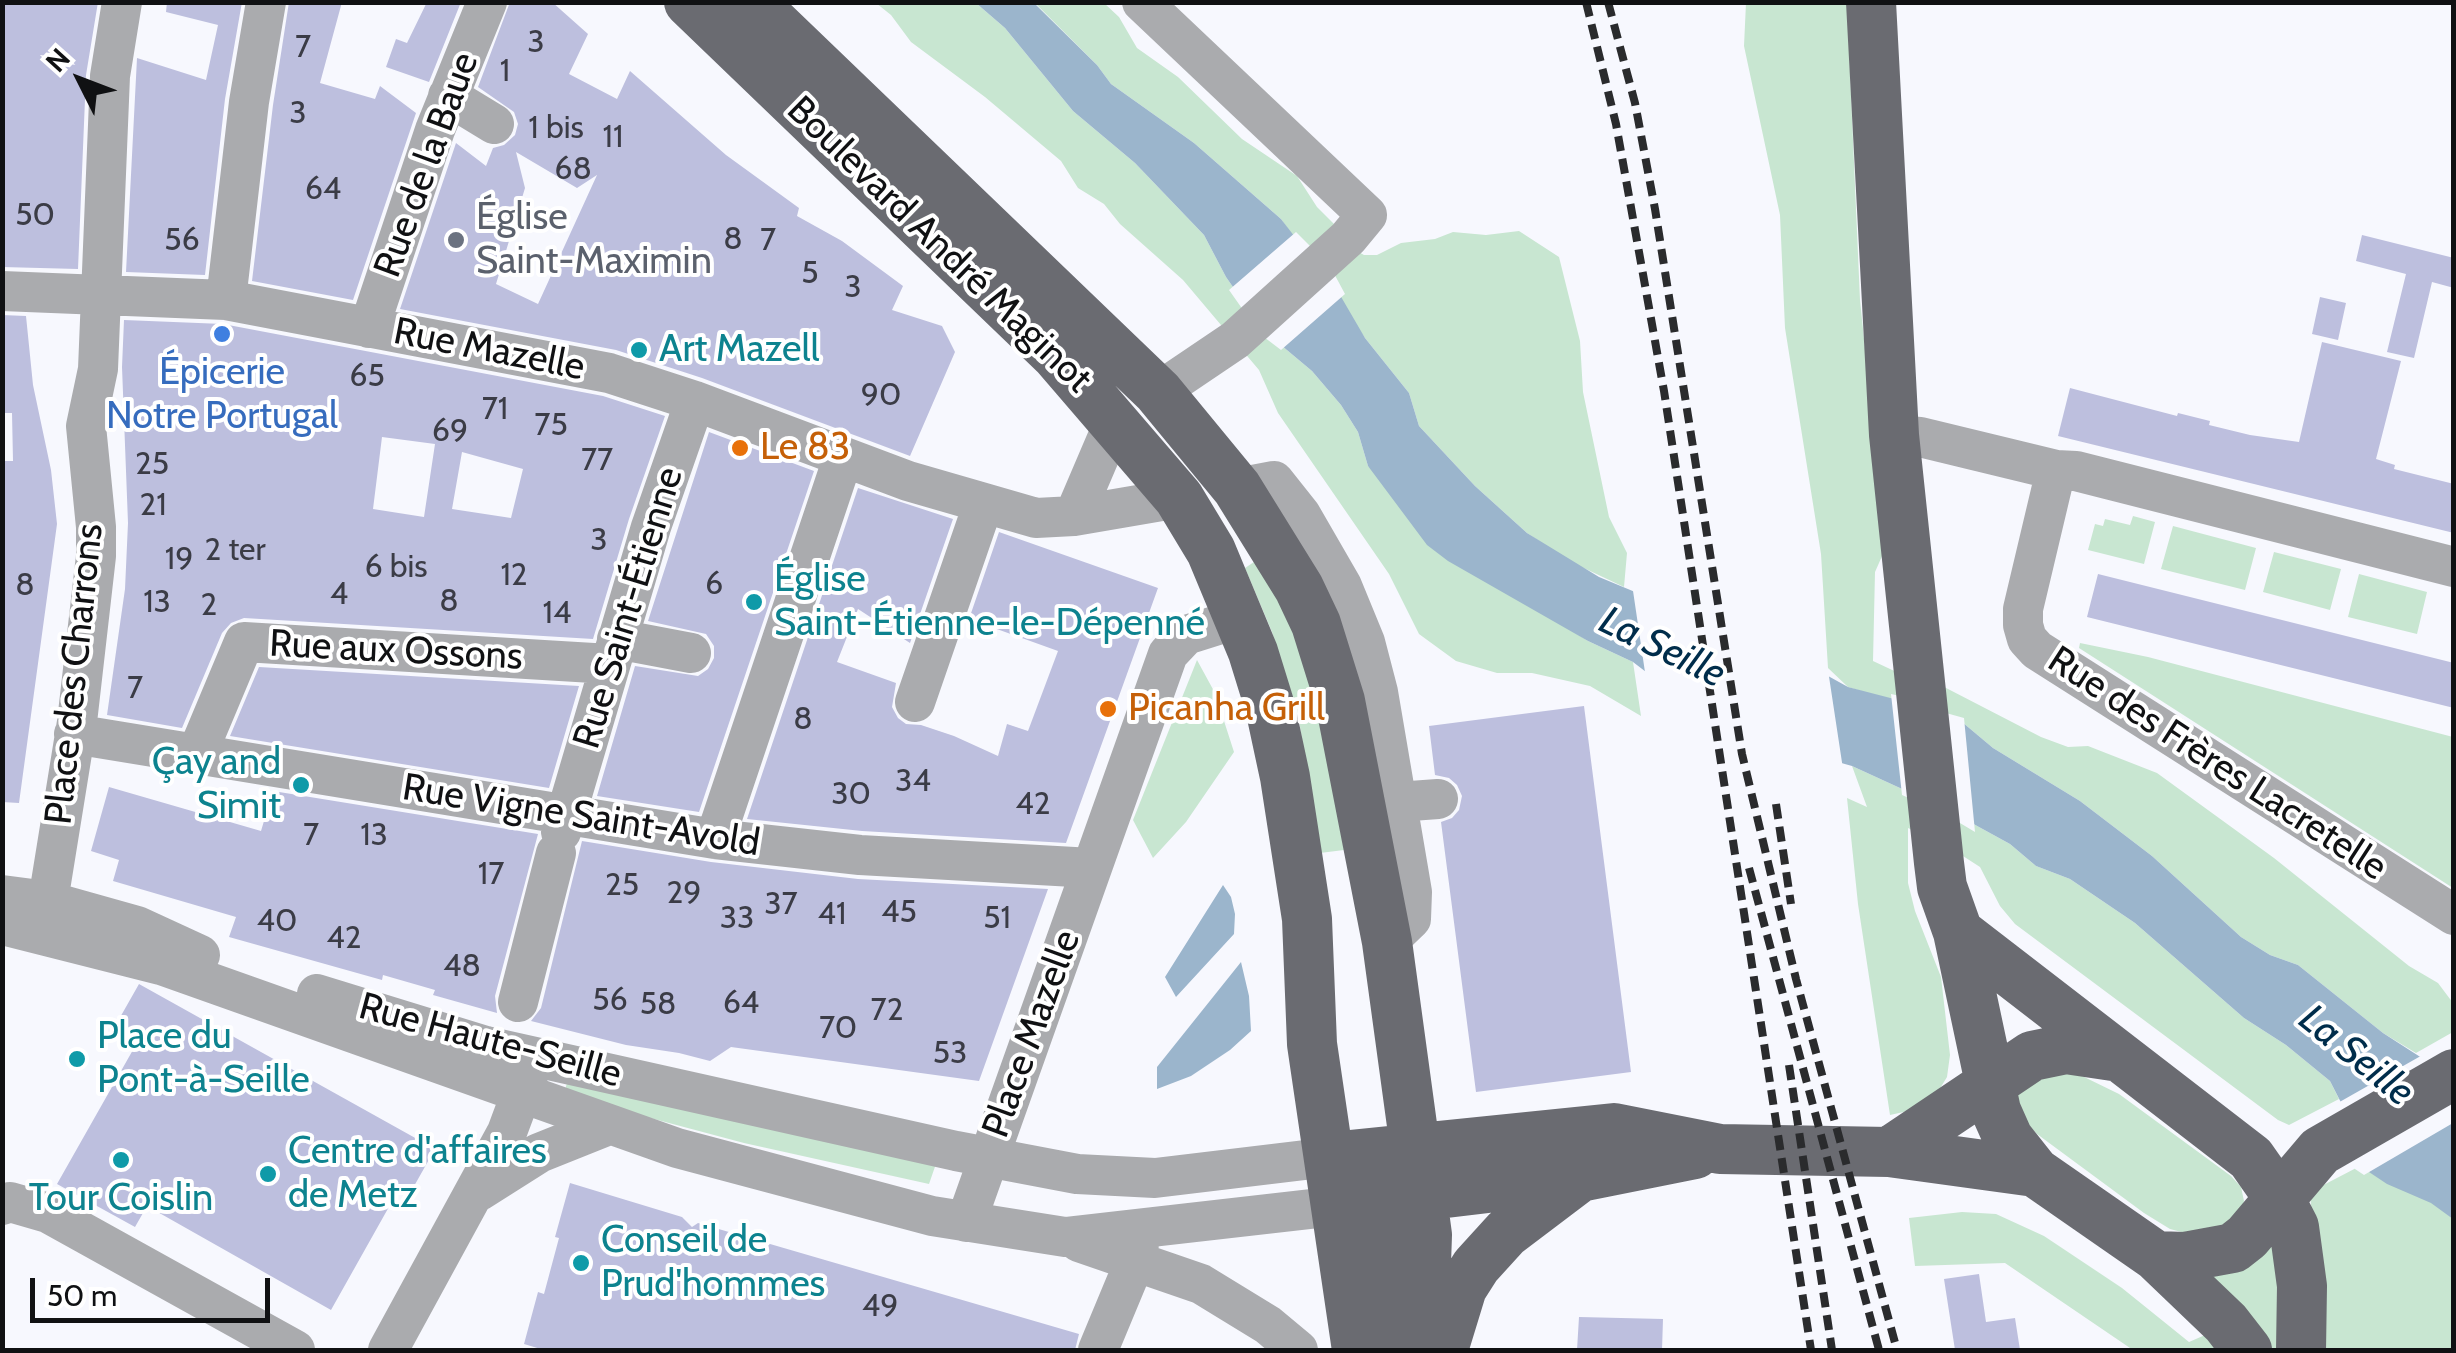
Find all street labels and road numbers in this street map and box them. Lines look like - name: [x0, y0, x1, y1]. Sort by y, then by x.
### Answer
- street label: Rue de la Baue: [365, 47, 489, 283]
- street label: Boulevard André Maginot: [777, 88, 1101, 402]
- street label: Rue Mazelle: [390, 309, 588, 391]
- street label: Rue Saint-Étienne: [565, 462, 693, 754]
- street label: Place des Charrons: [37, 521, 113, 827]
- street label: Rue aux Ossons: [268, 622, 524, 680]
- street label: Rue des Frères Lacretelle: [2039, 637, 2395, 891]
- street label: Rue Vigne Saint-Avold: [399, 765, 763, 867]
- street label: Place Mazelle: [974, 924, 1090, 1144]
- street label: Rue Haute-Seille: [354, 984, 626, 1098]

